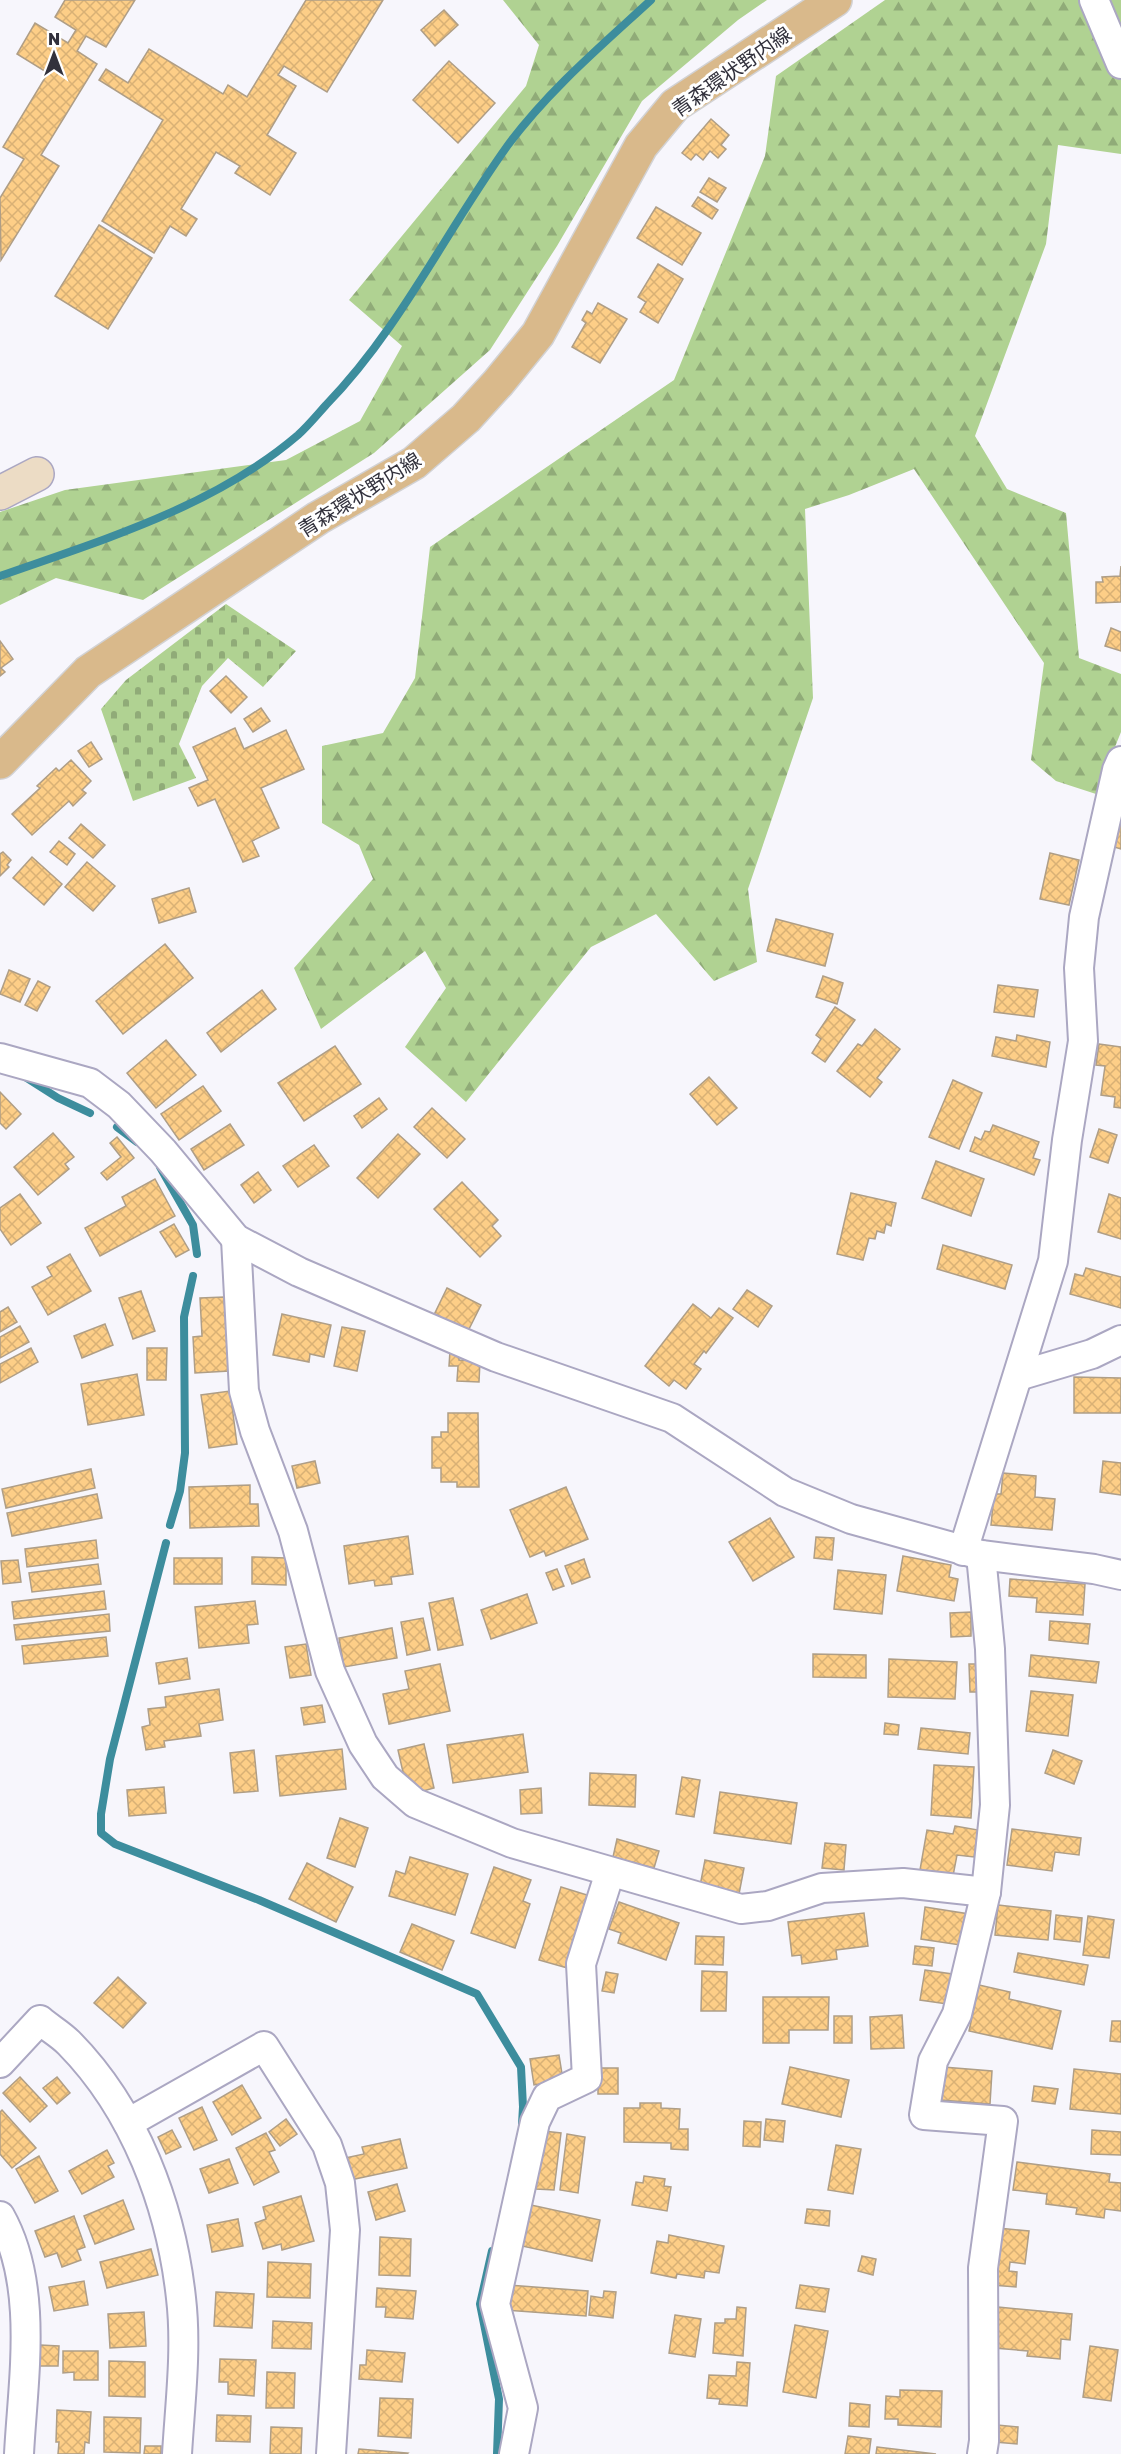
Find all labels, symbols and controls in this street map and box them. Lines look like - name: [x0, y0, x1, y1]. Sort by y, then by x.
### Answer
- street label: 青森環状野内線: [667, 21, 795, 121]
- north arrow: [24, 24, 84, 84]
- text: N: [48, 29, 60, 49]
- street label: 青森環状野内線: [293, 447, 425, 541]

